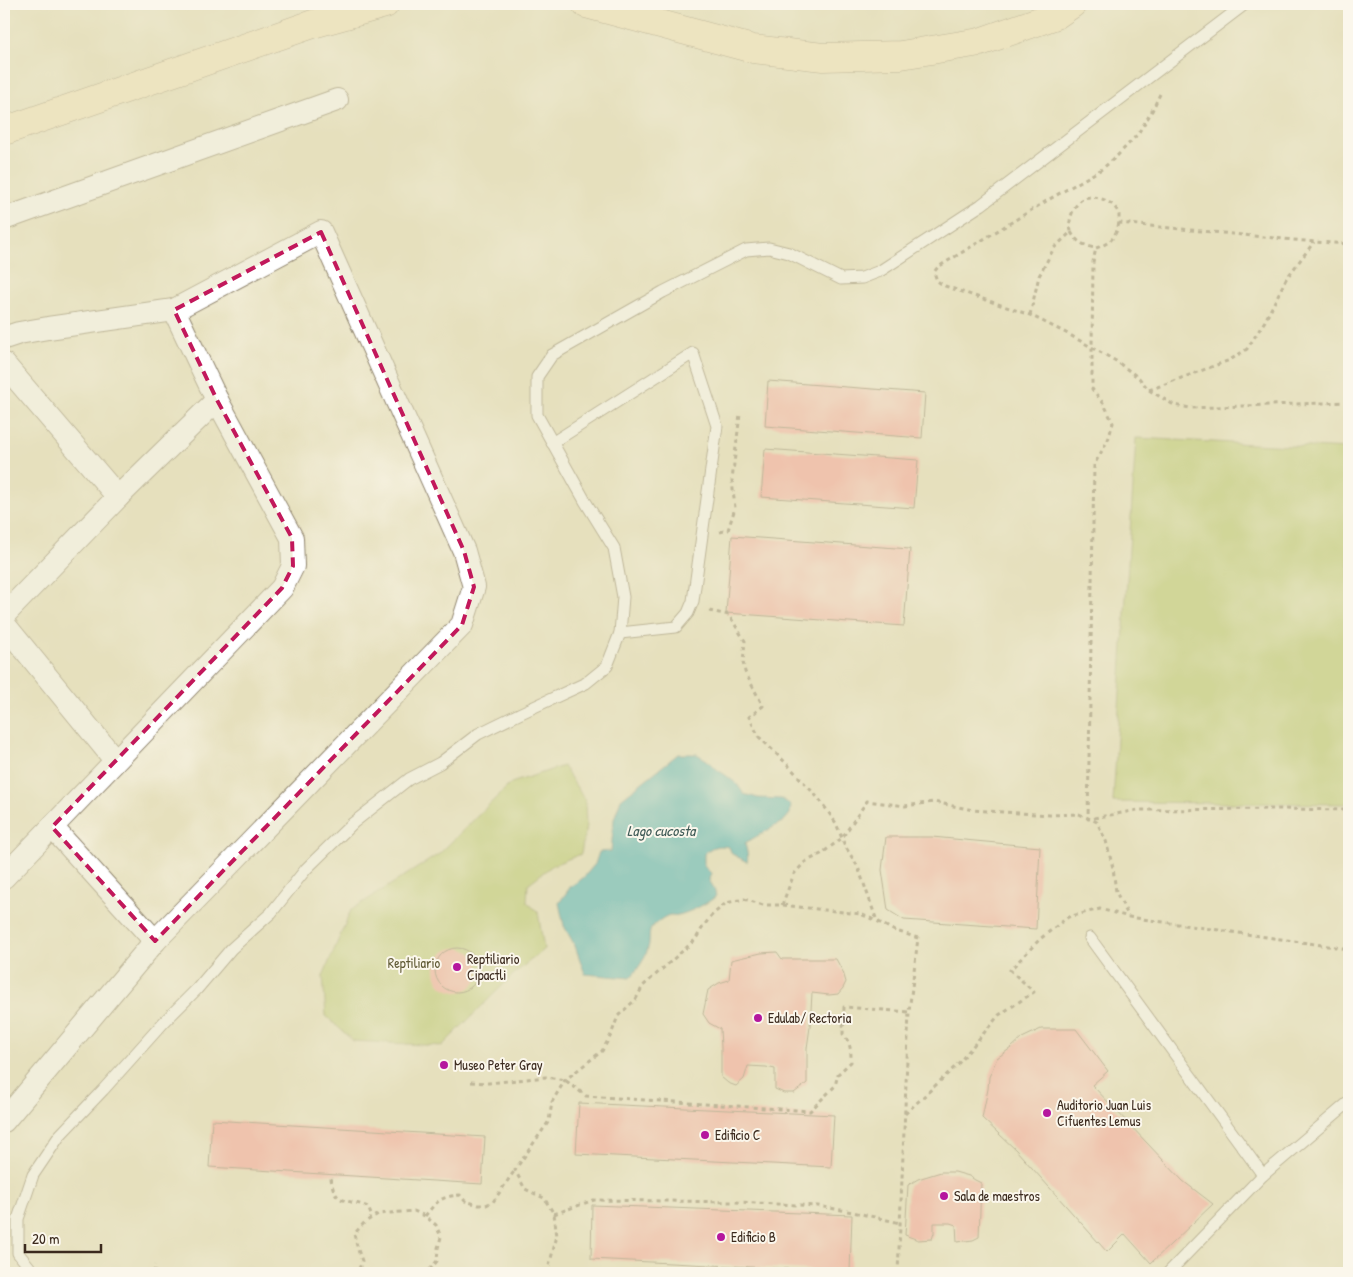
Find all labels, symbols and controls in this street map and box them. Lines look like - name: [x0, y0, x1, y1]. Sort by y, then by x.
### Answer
- water label: Lago cucosta: [627, 820, 697, 841]
- place label: Reptiliario Cipactli: [467, 949, 520, 985]
- park label: Reptiliario: [388, 953, 441, 973]
- marker: Reptiliario Cipactli: [451, 961, 463, 973]
- place label: Edulab/ Rectoria: [768, 1008, 852, 1027]
- marker: Edulab/ Rectoria: [752, 1012, 764, 1024]
- place label: Museo Peter Gray: [454, 1055, 543, 1075]
- marker: Museo Peter Gray: [438, 1059, 450, 1071]
- place label: Auditorio Juan Luis Cifuentes Lemus: [1057, 1095, 1151, 1130]
- marker: Auditorio Juan Luis Cifuentes Lemus: [1041, 1107, 1053, 1119]
- place label: Edificio C: [715, 1125, 761, 1144]
- marker: Edificio C: [699, 1129, 711, 1141]
- place label: Sala de maestros: [954, 1186, 1040, 1205]
- marker: Sala de maestros: [938, 1190, 950, 1202]
- scale bar: [25, 1222, 101, 1254]
- place label: Edificio B: [731, 1227, 776, 1246]
- text: 20 m: [32, 1228, 59, 1249]
- marker: Edificio B: [715, 1231, 727, 1243]

